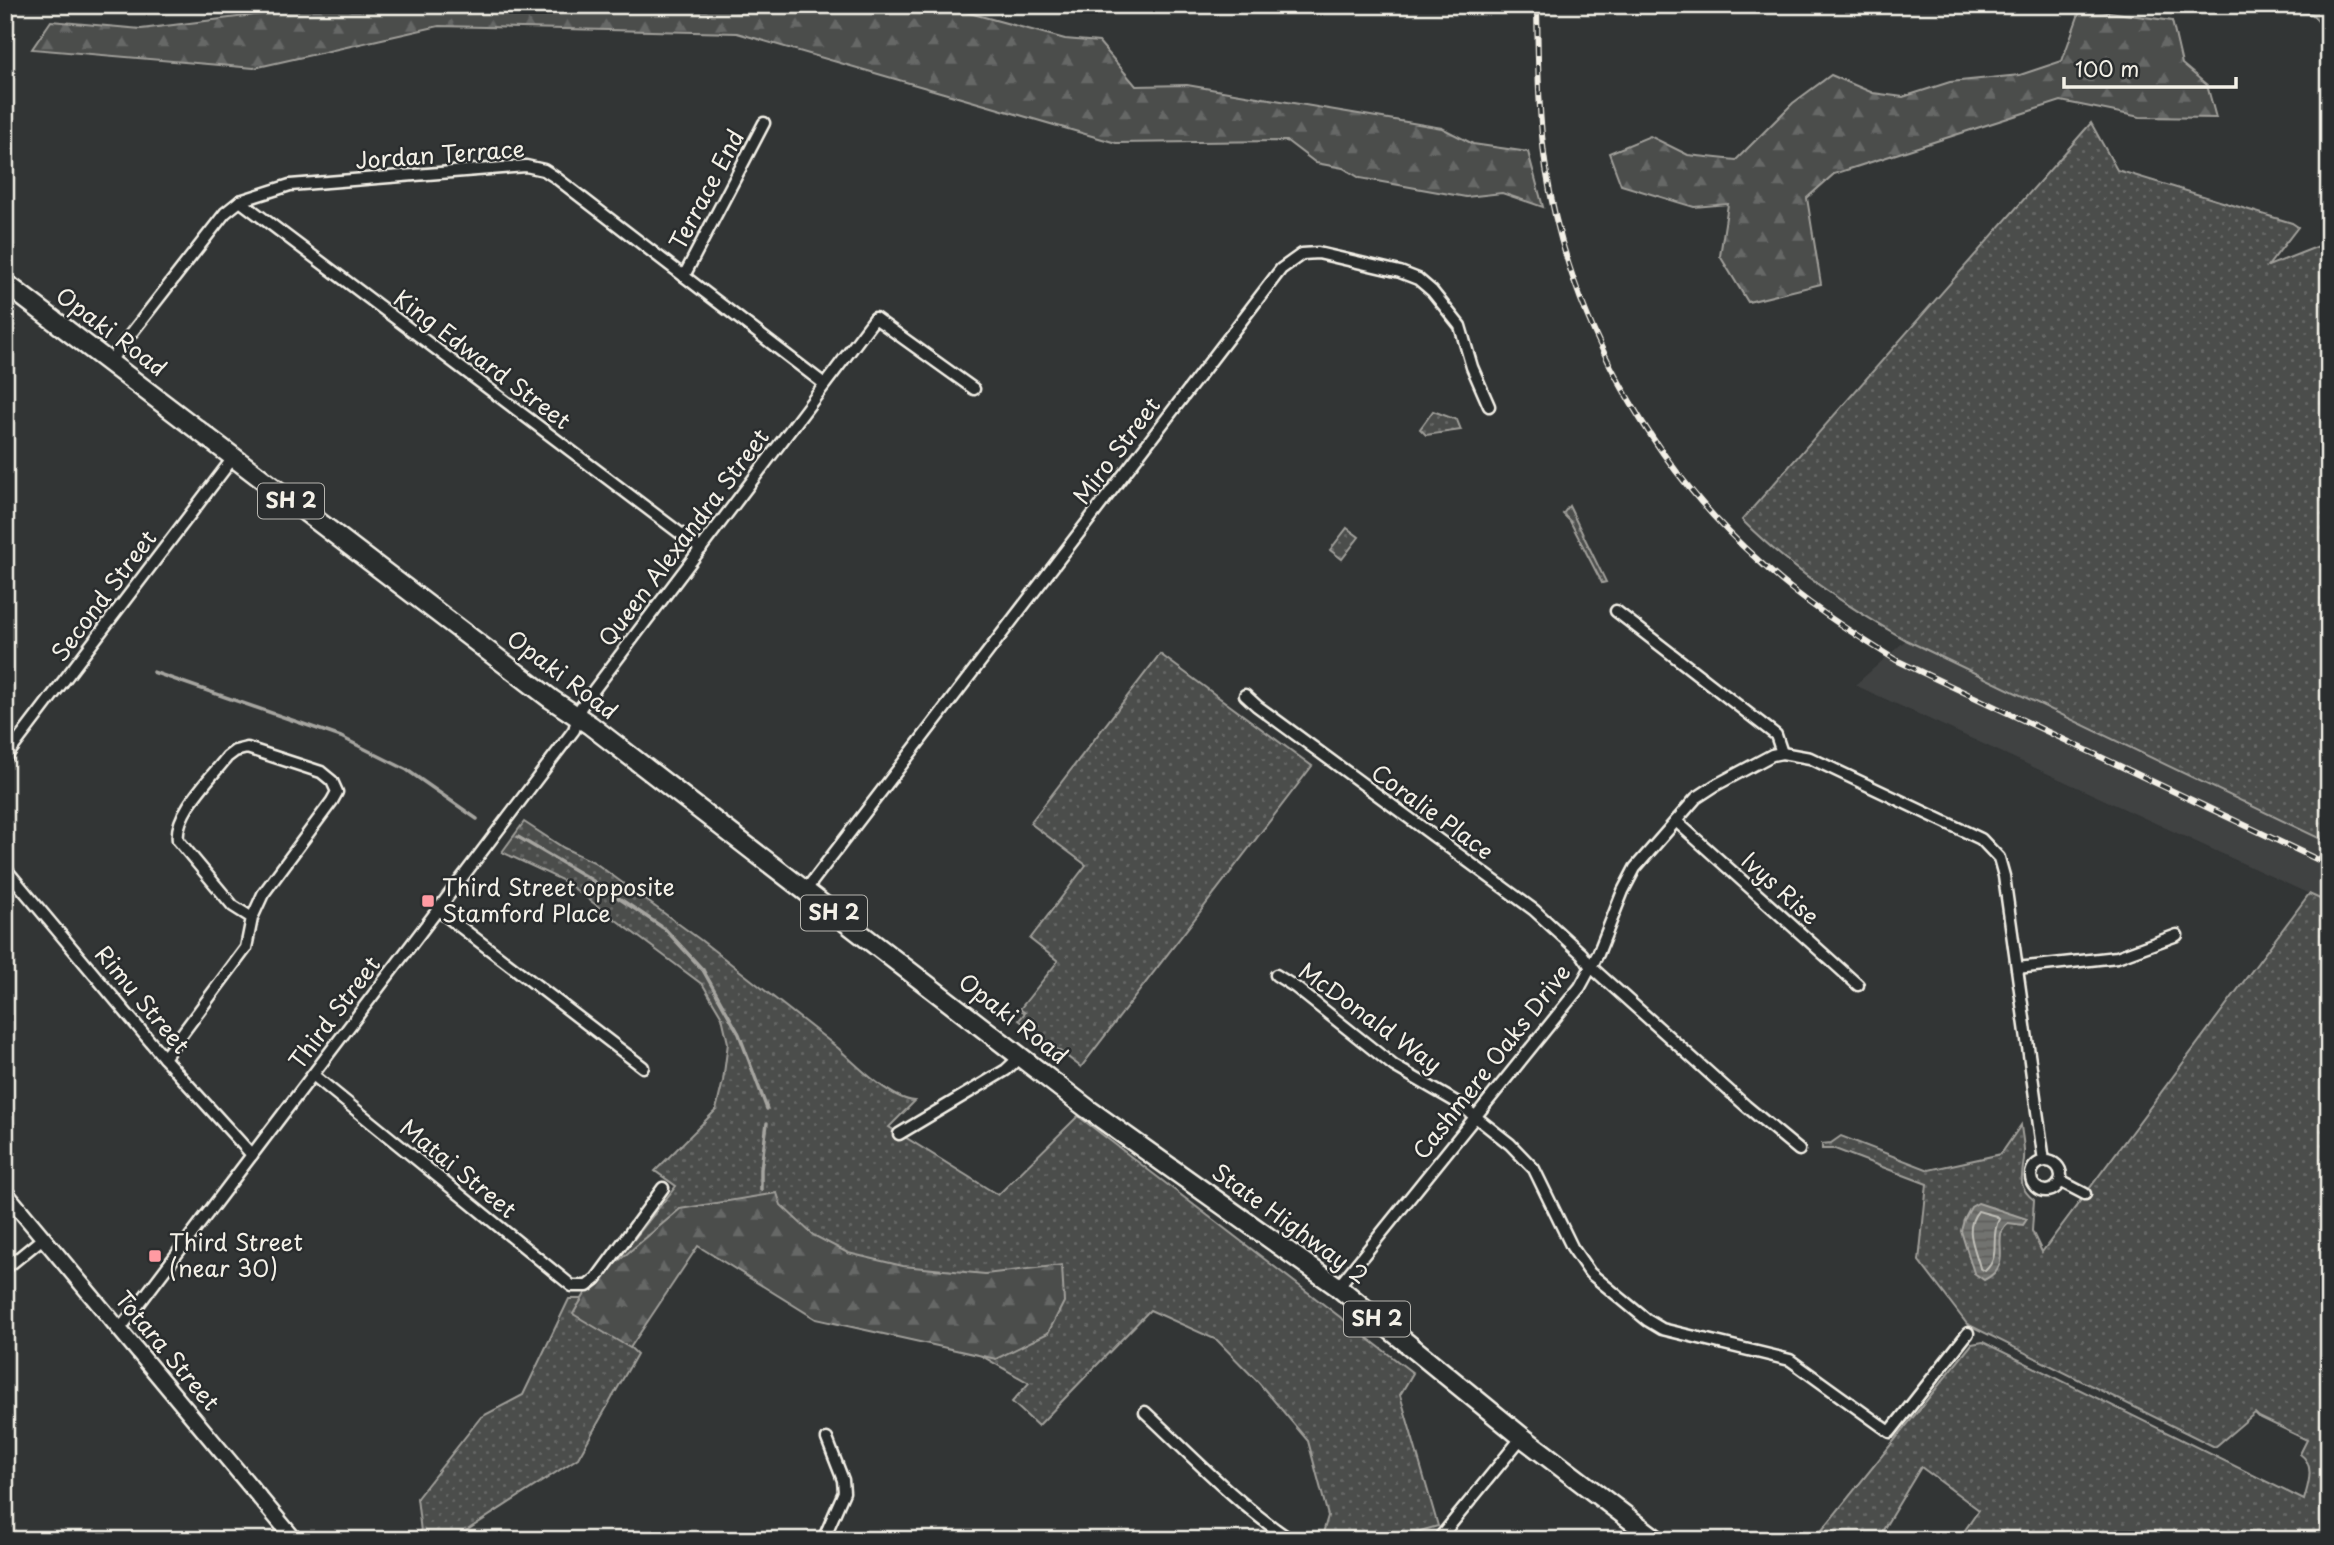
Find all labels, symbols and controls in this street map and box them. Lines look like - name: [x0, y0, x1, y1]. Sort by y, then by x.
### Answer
- scale bar: [2064, 46, 2236, 90]
- text: 100 m: [2075, 52, 2139, 84]
- street label: Terrace End: [659, 123, 752, 256]
- street label: Jordan Terrace: [354, 130, 526, 177]
- street label: Opaki Road: [49, 277, 175, 384]
- street label: King Edward Street: [387, 280, 579, 437]
- street label: Miro Street: [1064, 389, 1168, 511]
- street label: Queen Alexandra Street: [589, 421, 777, 654]
- road number: SH 2: [258, 484, 324, 518]
- street label: Second Street: [42, 522, 164, 668]
- street label: Opaki Road: [500, 620, 626, 727]
- street label: Coralie Place: [1365, 754, 1501, 867]
- street label: Ivys Rise: [1734, 843, 1828, 932]
- place label: Third Street opposite Stamford Place: [442, 869, 675, 930]
- marker: Third Street opposite Stamford Place: [420, 893, 436, 909]
- road number: SH 2: [801, 895, 867, 930]
- street label: Rimu Street: [87, 937, 199, 1061]
- street label: Third Street: [280, 948, 388, 1076]
- street label: McDonald Way: [1292, 953, 1450, 1081]
- street label: Cashmere Oaks Drive: [1403, 956, 1578, 1166]
- street label: Opaki Road: [951, 964, 1076, 1072]
- street label: Matai Street: [393, 1110, 525, 1226]
- street label: State Highway 2: [1205, 1154, 1376, 1292]
- place label: Third Street (near 30): [169, 1224, 303, 1285]
- marker: Third Street (near 30): [147, 1248, 163, 1264]
- street label: Totara Street: [107, 1282, 229, 1418]
- road number: SH 2: [1344, 1302, 1410, 1336]

